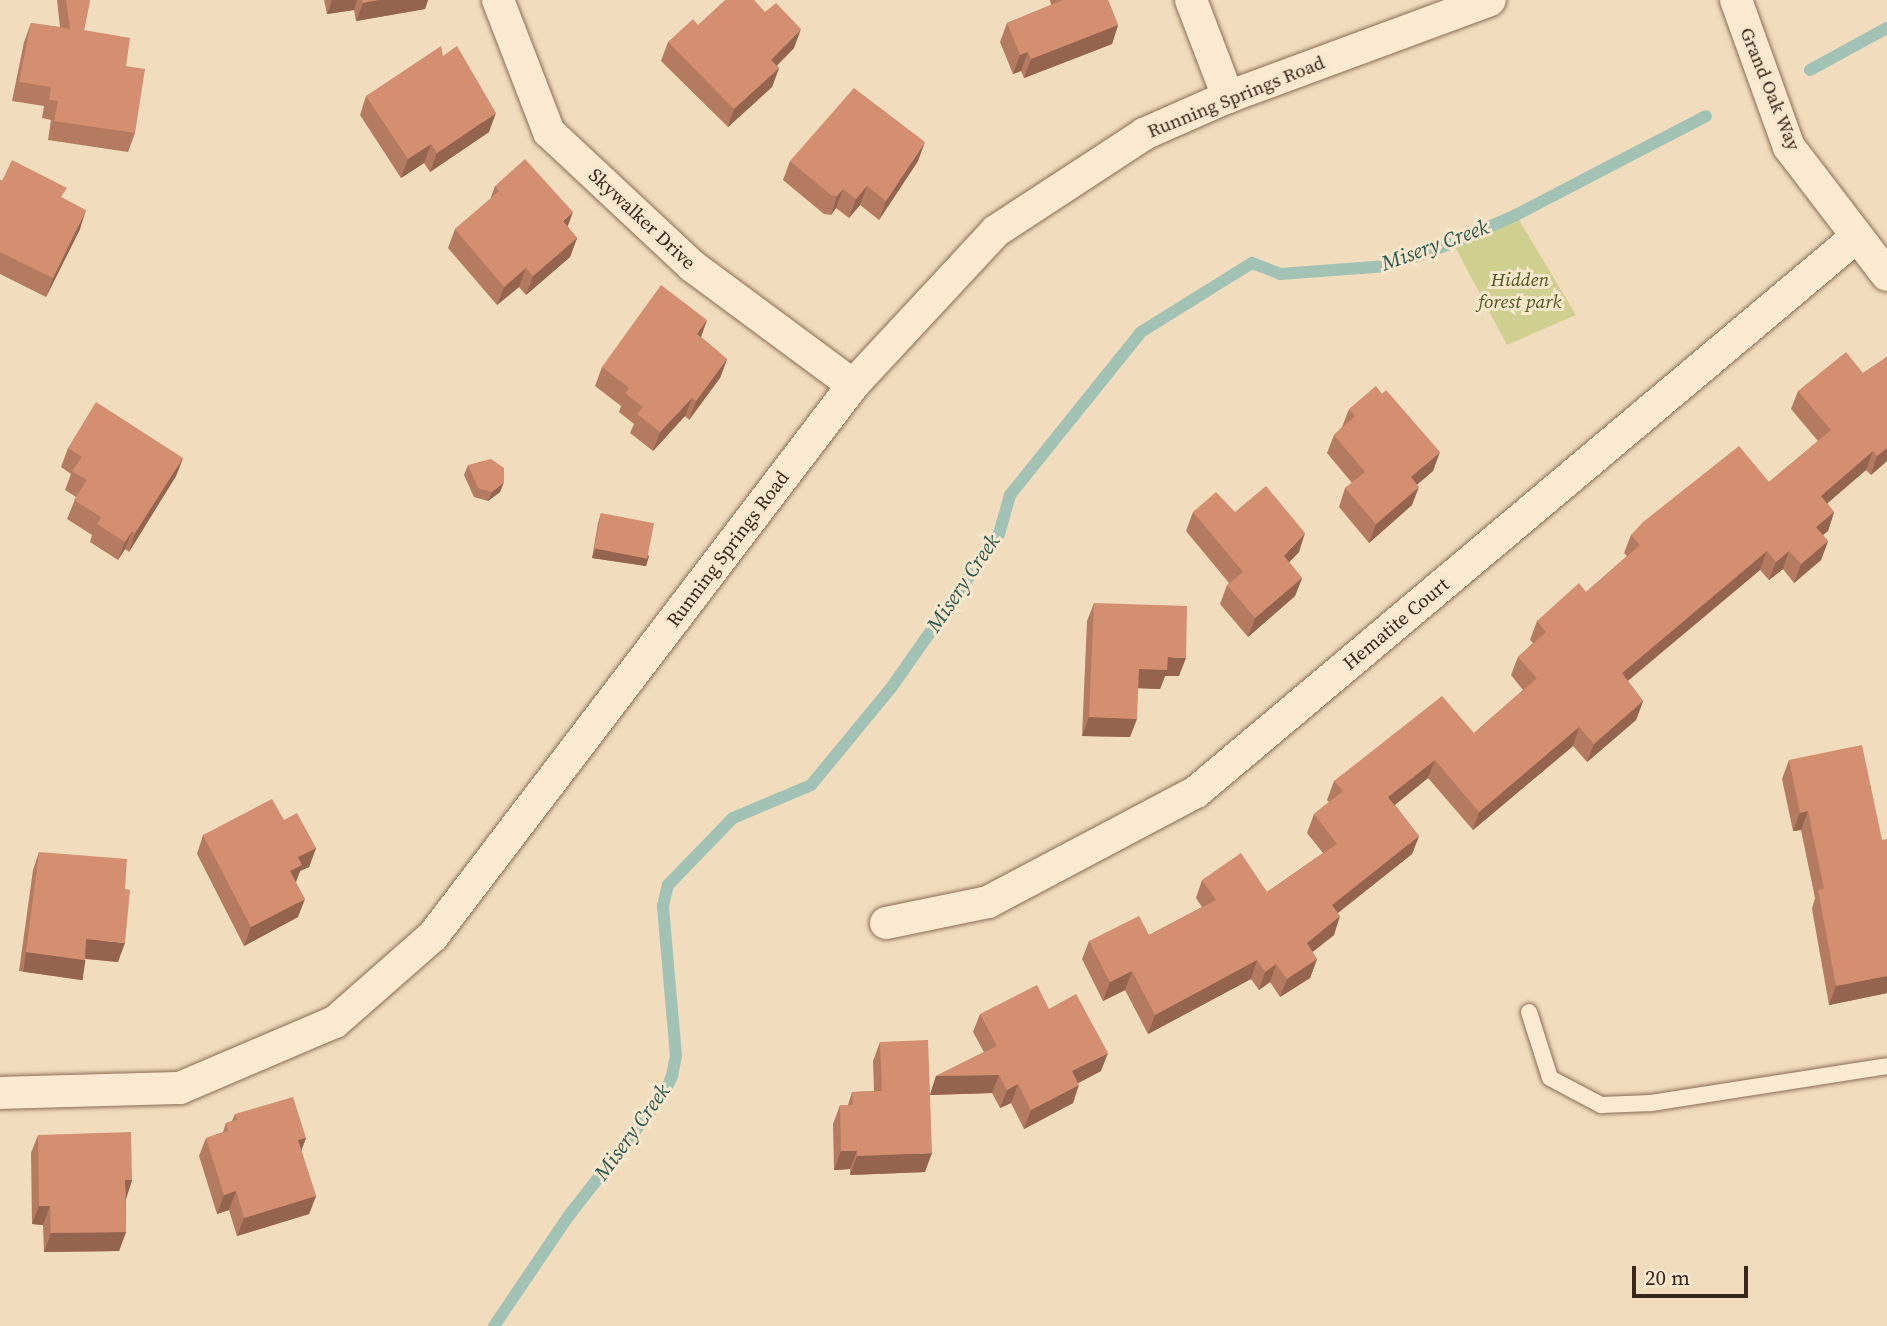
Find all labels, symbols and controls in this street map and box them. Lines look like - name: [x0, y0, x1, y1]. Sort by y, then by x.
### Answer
- street label: Grand Oak Way: [1735, 24, 1805, 154]
- street label: Running Springs Road: [1144, 51, 1328, 143]
- street label: Skywalker Drive: [584, 164, 700, 274]
- water label: Misery Creek: [1378, 214, 1492, 276]
- park label: Hidden forest park: [1478, 269, 1562, 313]
- street label: Running Springs Road: [662, 467, 794, 631]
- water label: Misery Creek: [921, 529, 1005, 637]
- street label: Hematite Court: [1338, 573, 1454, 675]
- water label: Misery Creek: [589, 1079, 675, 1185]
- scale bar: [1635, 1252, 1750, 1296]
- text: 20 m: [1645, 1263, 1690, 1292]

